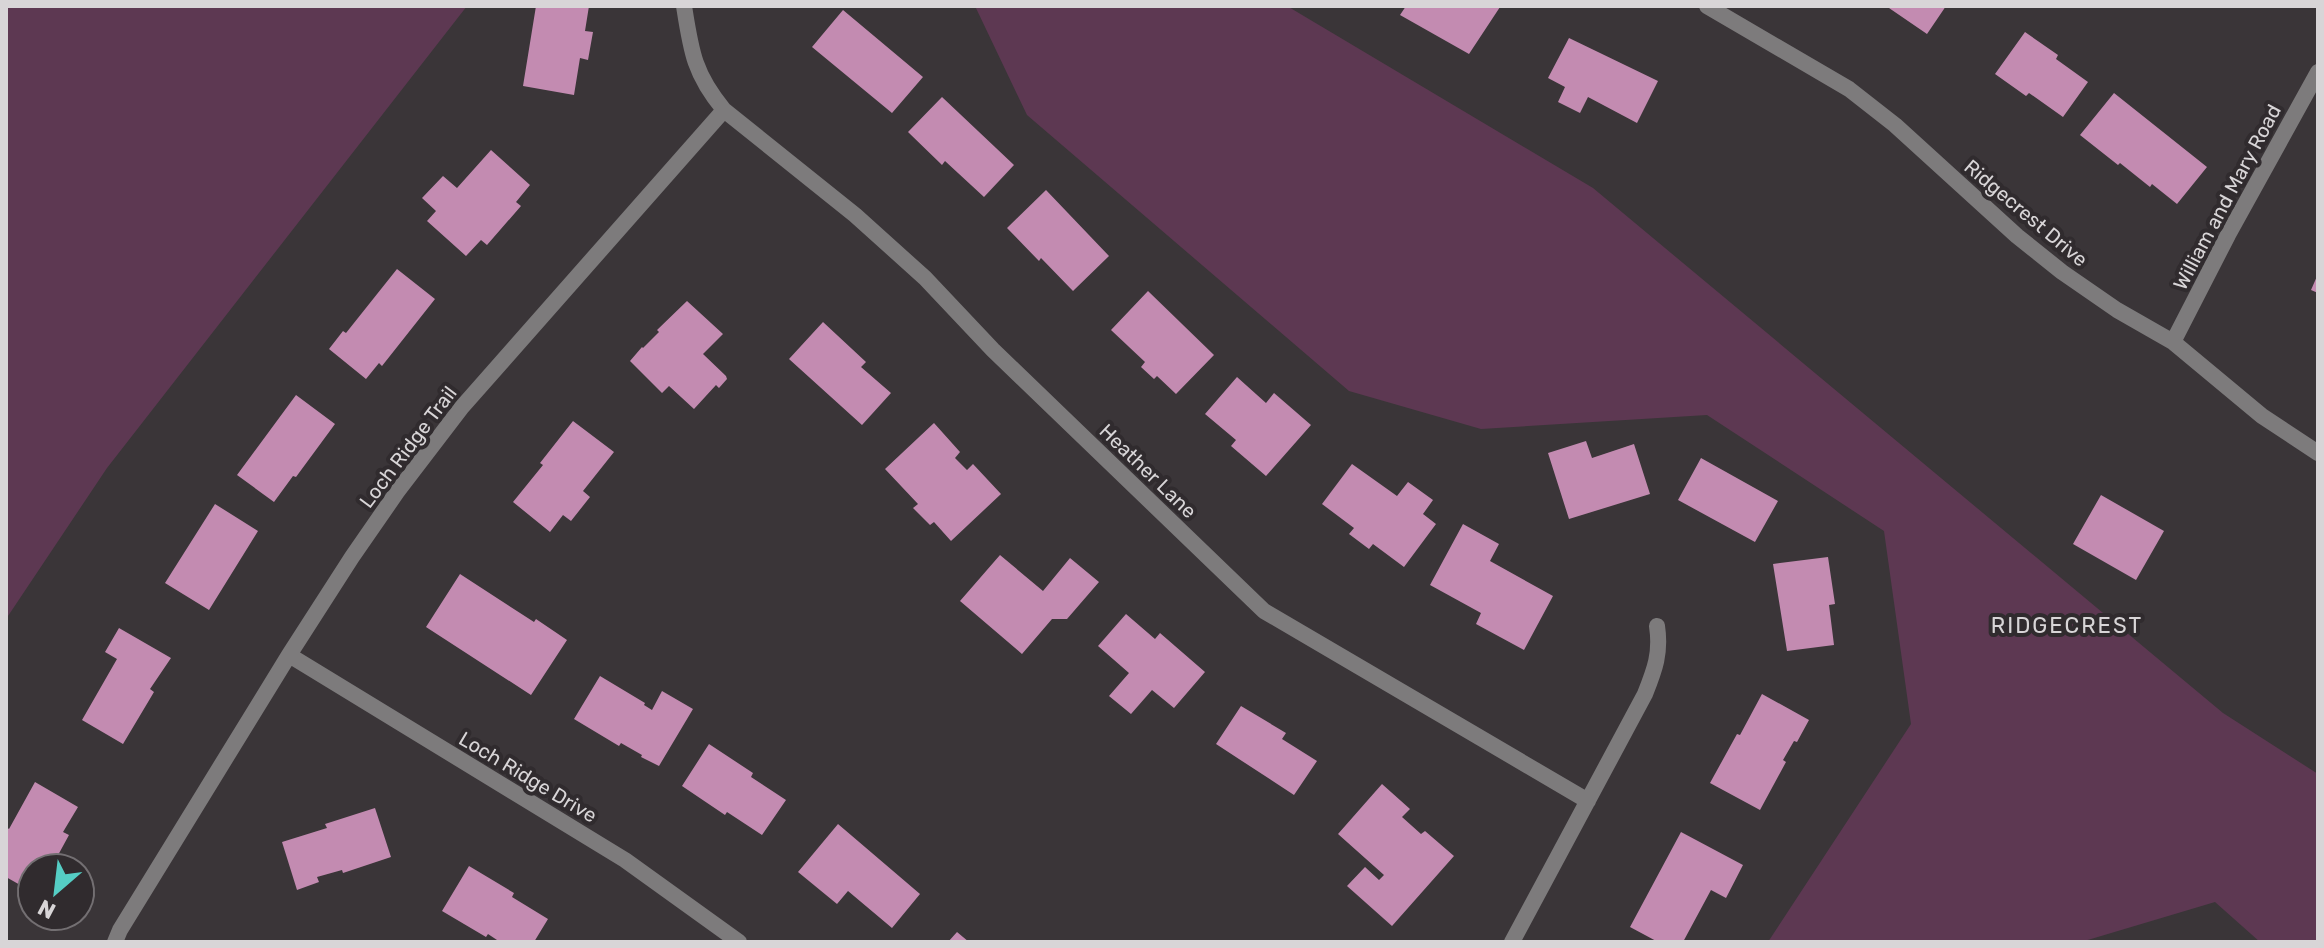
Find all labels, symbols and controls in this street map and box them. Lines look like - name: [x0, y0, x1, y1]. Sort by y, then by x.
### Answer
- street label: William and Mary Road: [2168, 100, 2286, 294]
- street label: Ridgecrest Drive: [1959, 154, 2093, 272]
- street label: Loch Ridge Trail: [354, 381, 462, 513]
- street label: Heather Lane: [1095, 419, 1201, 523]
- district label: RIDGECREST: [1991, 612, 2143, 639]
- street label: Loch Ridge Drive: [455, 726, 601, 828]
- north arrow: [16, 852, 96, 932]
- text: N: [34, 894, 60, 925]

